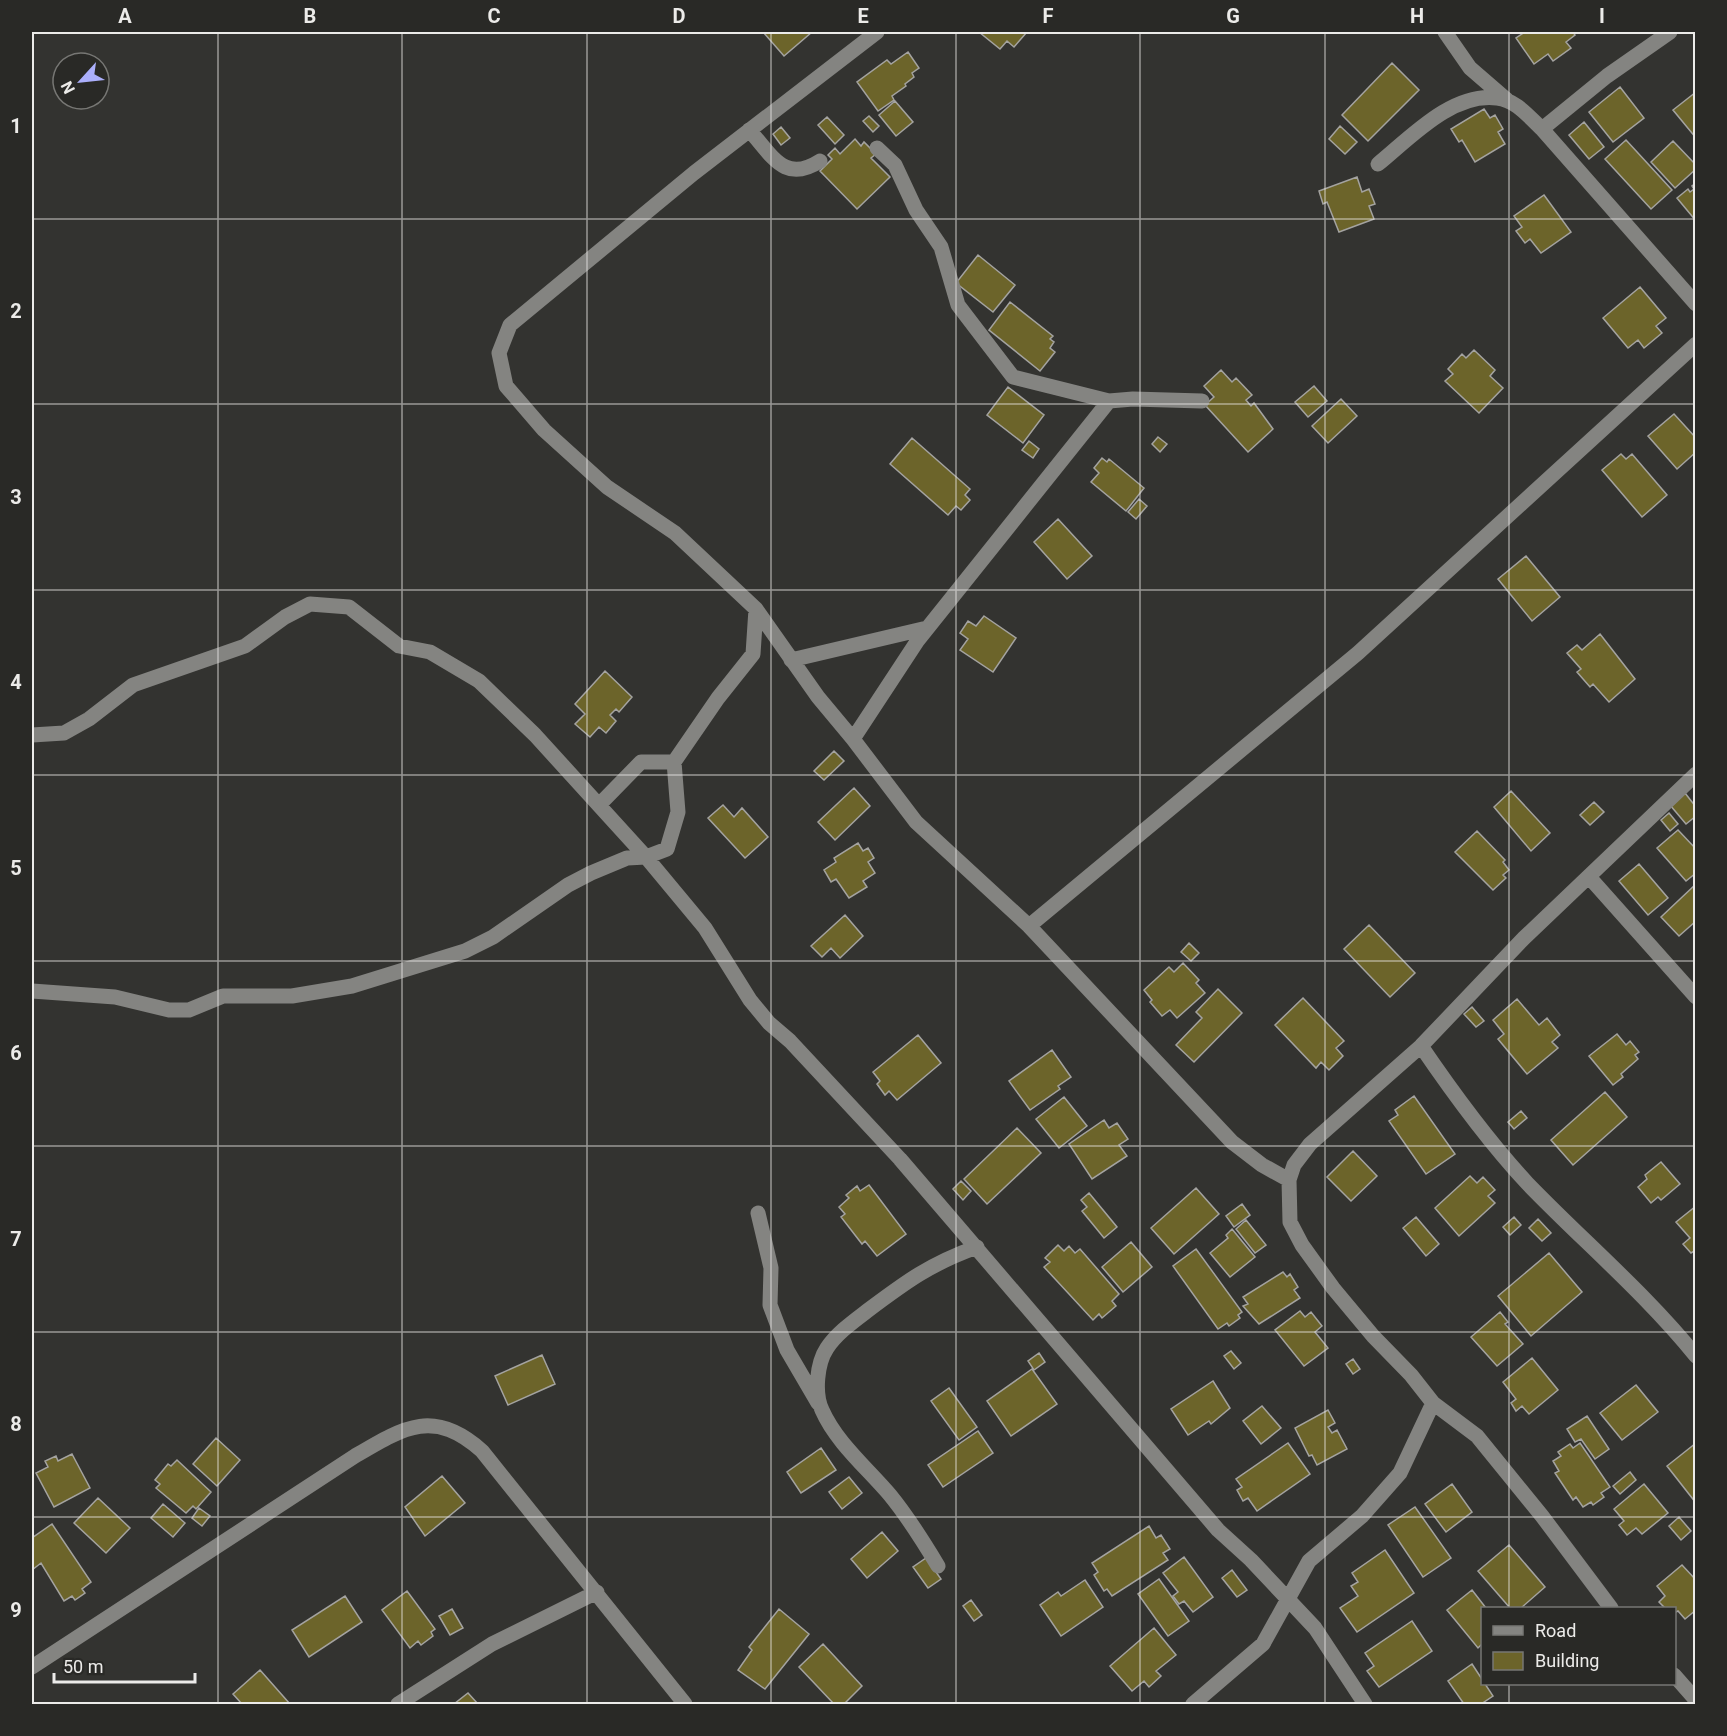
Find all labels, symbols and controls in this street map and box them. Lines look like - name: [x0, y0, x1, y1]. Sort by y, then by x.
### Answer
- text: A: [118, 4, 132, 28]
- text: B: [304, 4, 316, 28]
- text: C: [487, 4, 501, 28]
- text: D: [673, 4, 686, 28]
- text: E: [857, 4, 869, 28]
- text: F: [1043, 4, 1054, 28]
- text: G: [1226, 4, 1240, 28]
- text: H: [1410, 4, 1424, 28]
- text: I: [1599, 4, 1605, 28]
- north arrow: [51, 51, 111, 111]
- text: N: [57, 78, 79, 97]
- text: 1: [10, 114, 22, 138]
- text: 2: [10, 299, 22, 323]
- text: 3: [10, 485, 22, 509]
- text: 4: [10, 670, 22, 694]
- text: 5: [10, 856, 22, 880]
- text: 6: [10, 1041, 22, 1065]
- text: 7: [10, 1227, 22, 1251]
- text: 8: [10, 1412, 22, 1436]
- text: 9: [10, 1598, 22, 1622]
- legend: [1481, 1607, 1676, 1685]
- text: Road: [1535, 1620, 1576, 1641]
- scale bar: [54, 1646, 195, 1684]
- text: Building: [1535, 1650, 1599, 1671]
- text: 50 m: [63, 1656, 103, 1677]

